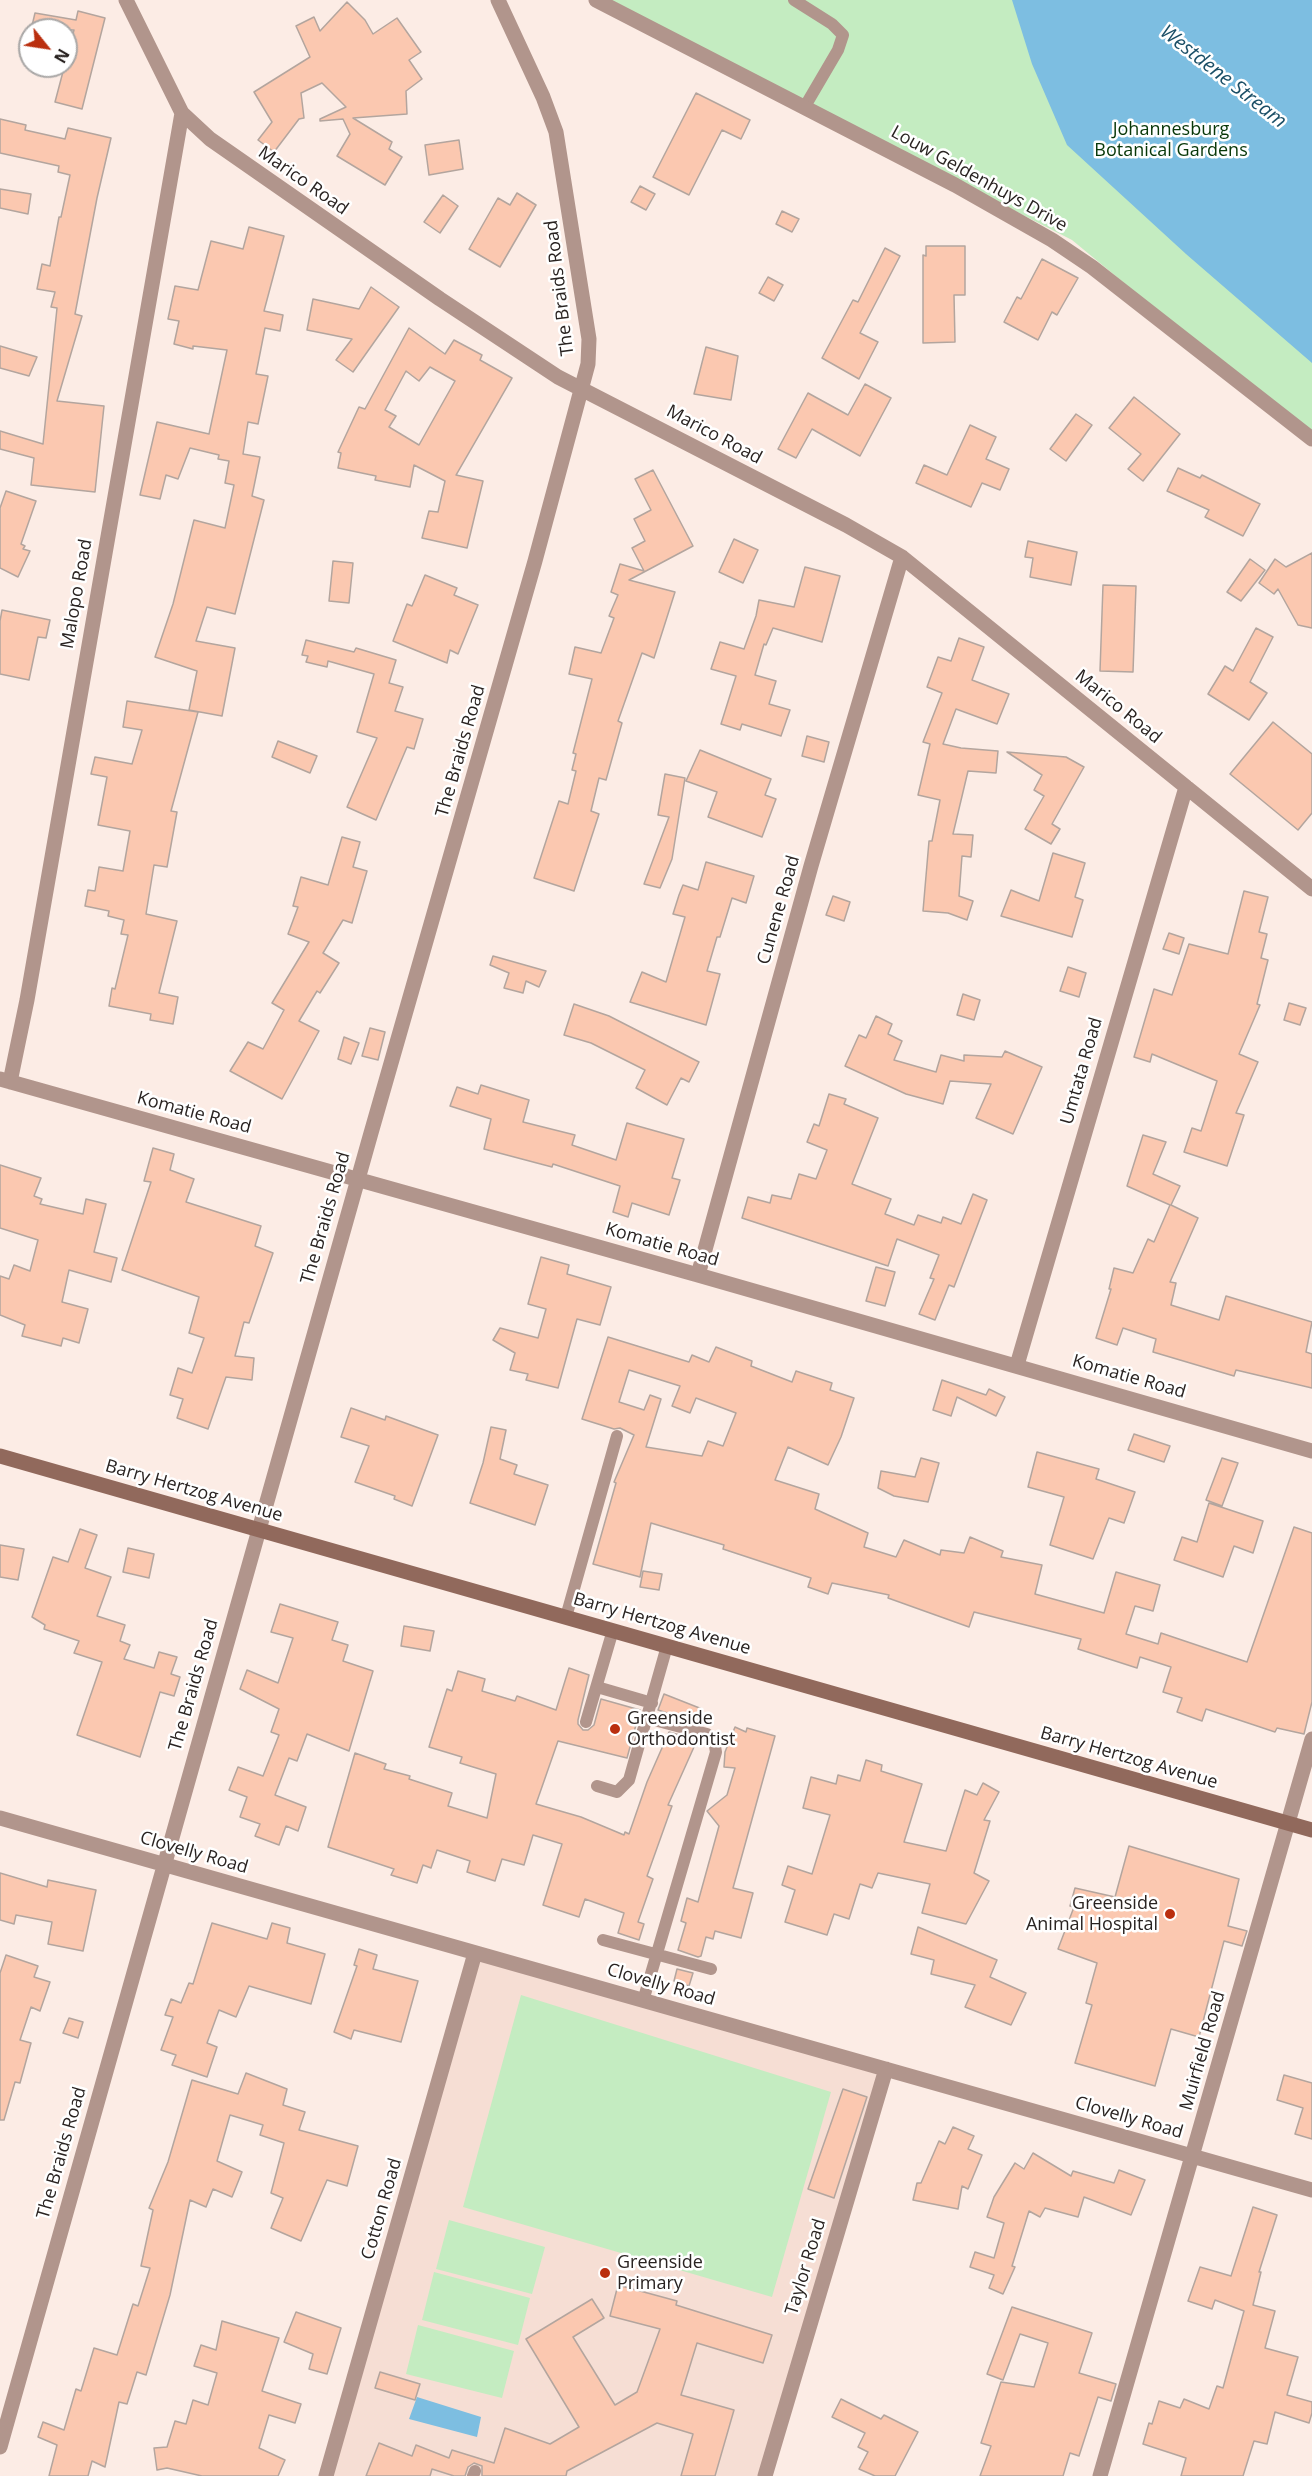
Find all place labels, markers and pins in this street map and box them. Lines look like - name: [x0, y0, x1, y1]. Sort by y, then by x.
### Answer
- place label: Greenside Orthodontist: [627, 1708, 735, 1750]
- marker: Greenside Orthodontist: [608, 1722, 622, 1736]
- place label: Greenside Animal Hospital: [1026, 1893, 1158, 1936]
- marker: Greenside Animal Hospital: [1163, 1907, 1177, 1921]
- place label: Greenside Primary: [617, 2252, 703, 2294]
- marker: Greenside Primary: [598, 2266, 612, 2280]

